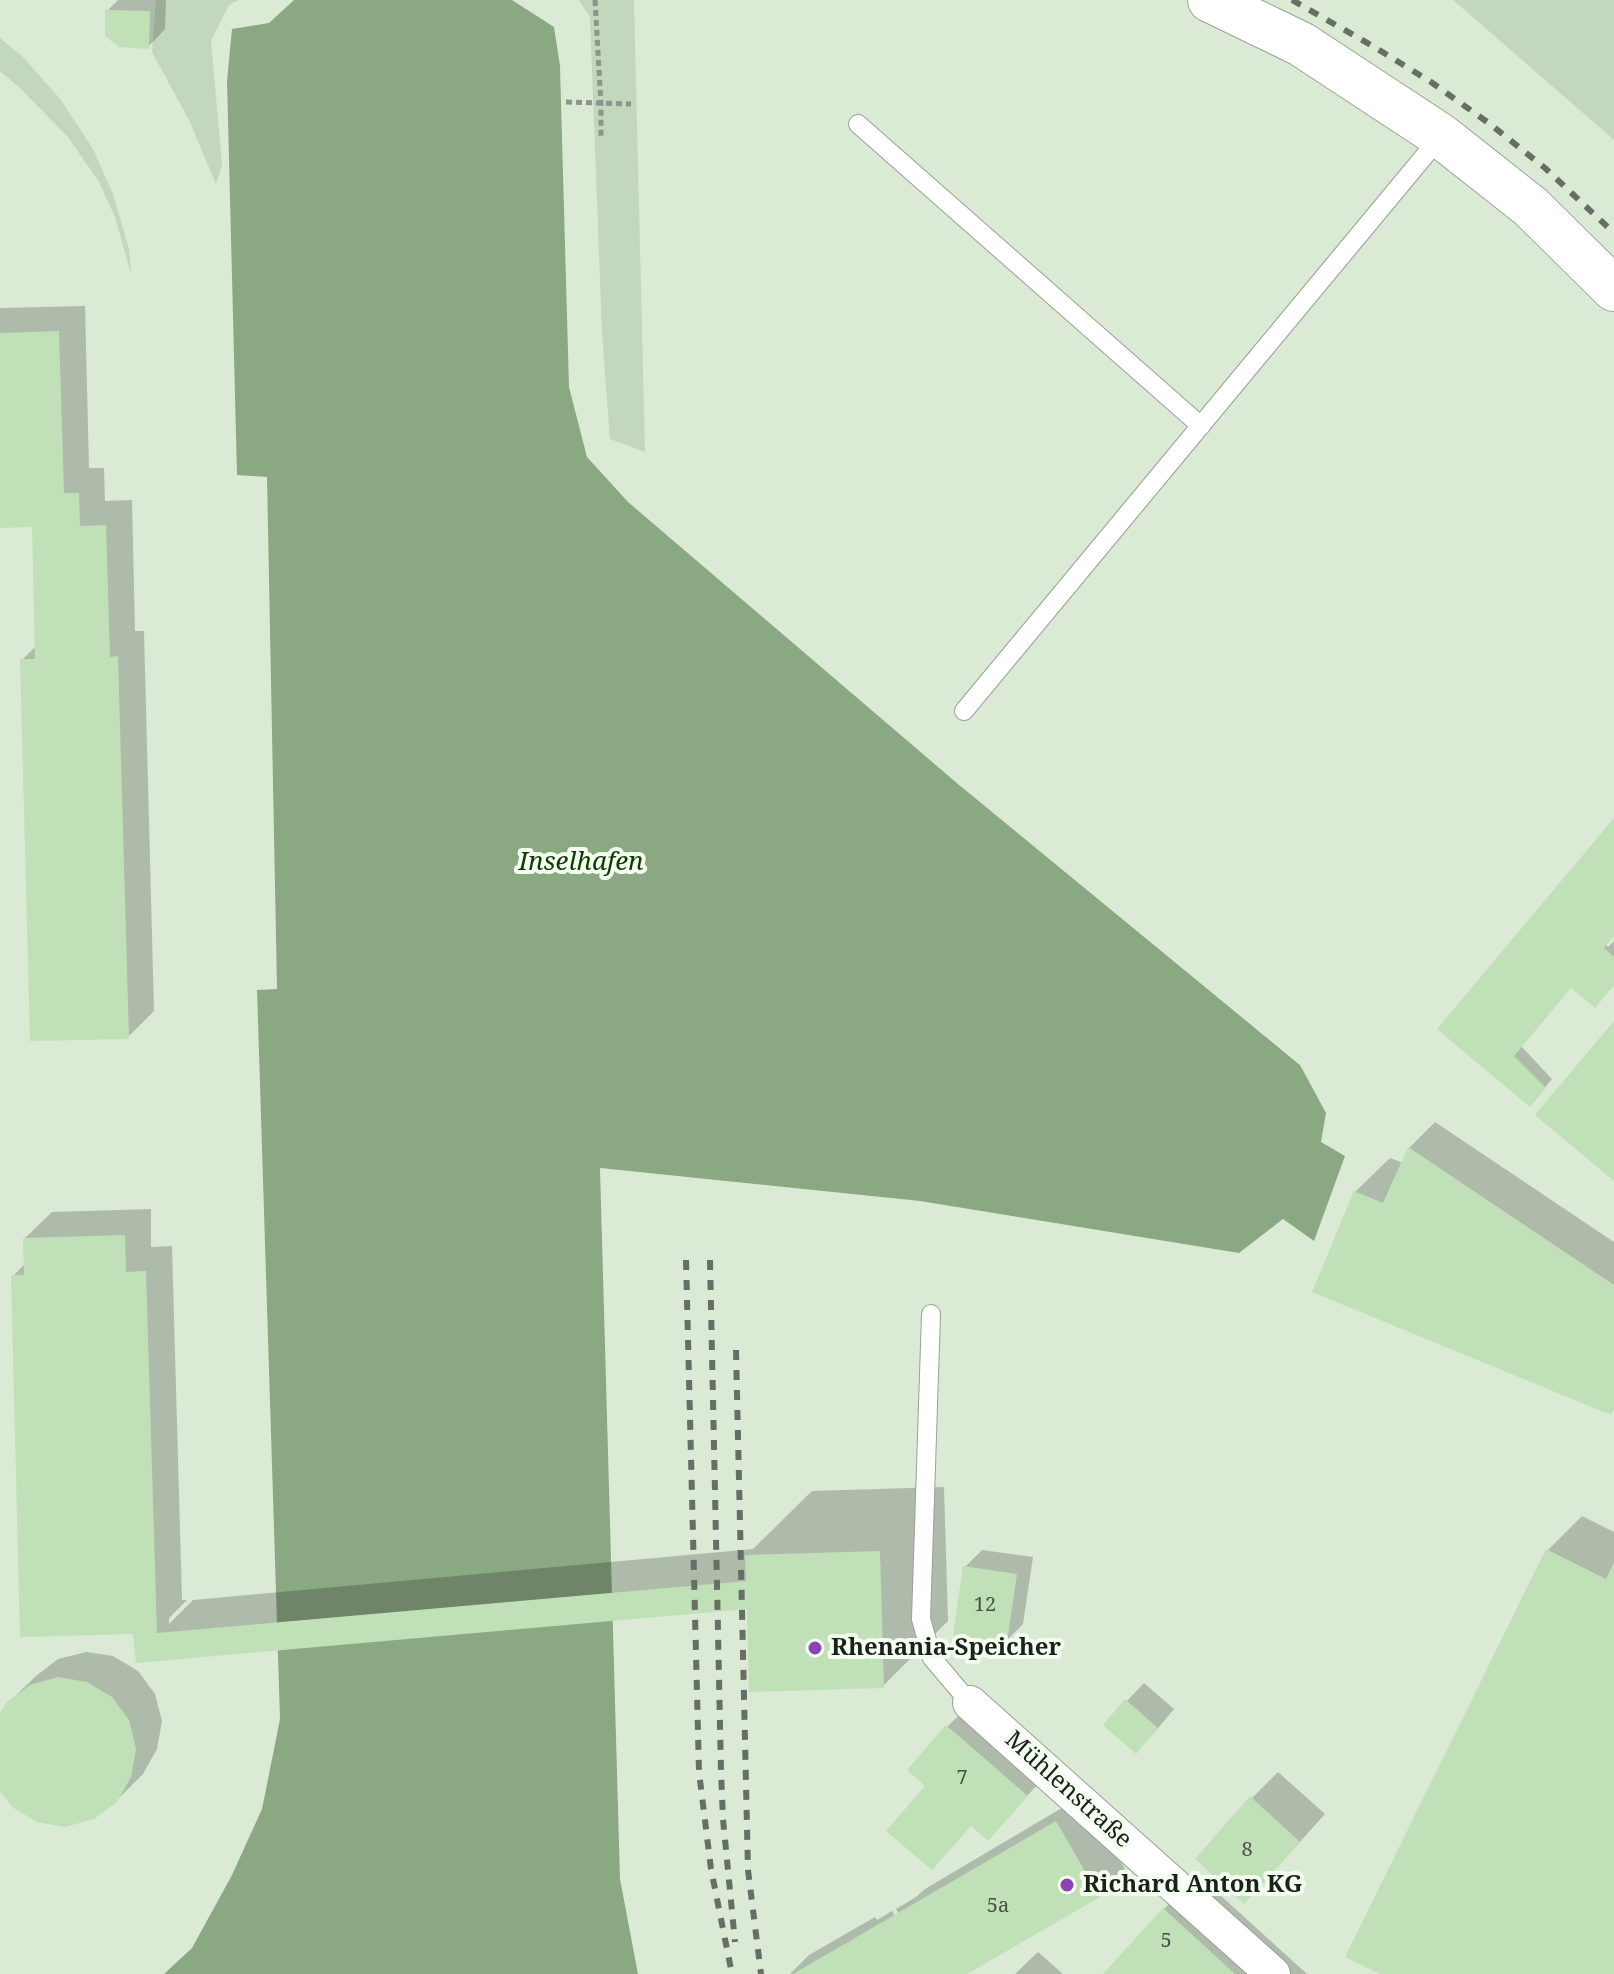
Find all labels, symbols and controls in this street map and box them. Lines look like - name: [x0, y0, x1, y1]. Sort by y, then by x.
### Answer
- water label: Inselhafen: [518, 847, 644, 879]
- house number: 12: [974, 1593, 996, 1617]
- place label: Rhenania-Speicher: [831, 1634, 1061, 1662]
- marker: Rhenania-Speicher: [806, 1639, 824, 1657]
- street label: Mühlenstraße: [999, 1726, 1137, 1854]
- house number: 7: [956, 1766, 968, 1790]
- house number: 8: [1241, 1838, 1253, 1862]
- place label: Richard Anton KG: [1083, 1871, 1302, 1899]
- marker: Richard Anton KG: [1058, 1876, 1076, 1894]
- house number: 5a: [987, 1894, 1009, 1918]
- house number: 5: [1160, 1929, 1172, 1953]

